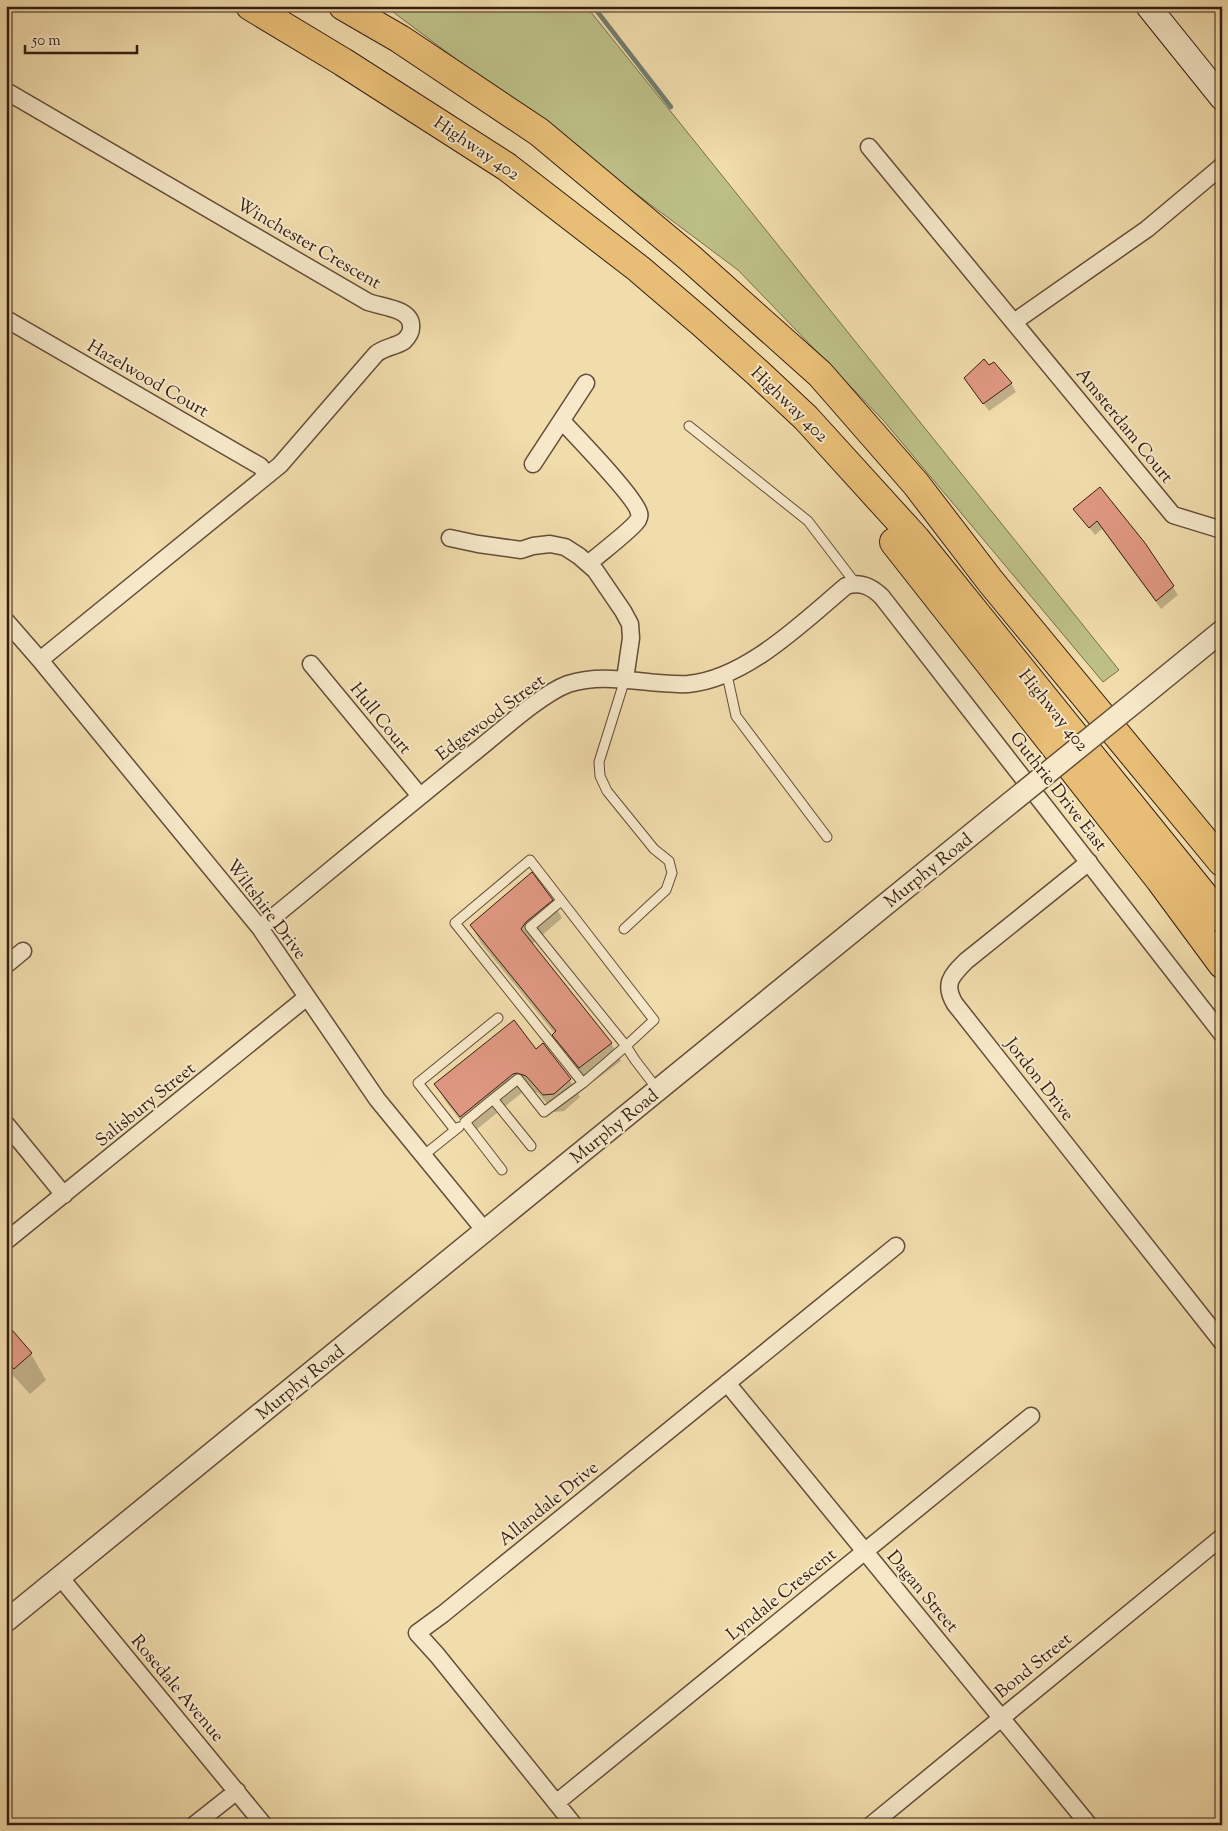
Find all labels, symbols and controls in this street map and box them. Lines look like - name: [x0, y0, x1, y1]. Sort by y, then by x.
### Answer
- scale bar: [25, 22, 138, 54]
- text: 50 m: [31, 31, 61, 52]
- street label: Highway 402: [427, 111, 525, 189]
- street label: Winchester Crescent: [231, 193, 385, 297]
- street label: Hazelwood Court: [82, 334, 212, 425]
- street label: Highway 402: [744, 362, 834, 450]
- street label: Amsterdam Court: [1069, 363, 1178, 490]
- street label: Highway 402: [1011, 664, 1094, 759]
- street label: Edgewood Street: [431, 669, 551, 768]
- street label: Hull Court: [342, 678, 416, 761]
- street label: Guthrie Drive East: [1002, 727, 1112, 857]
- street label: Murphy Road: [880, 828, 979, 915]
- street label: Wiltshire Drive: [219, 854, 312, 966]
- street label: Jordon Drive: [997, 1032, 1079, 1127]
- street label: Salisbury Street: [91, 1057, 202, 1154]
- street label: Murphy Road: [566, 1084, 665, 1171]
- street label: Murphy Road: [252, 1340, 351, 1427]
- street label: Allandale Drive: [494, 1456, 605, 1553]
- street label: Lyndale Crescent: [722, 1543, 843, 1648]
- street label: Dagan Street: [879, 1545, 964, 1639]
- street label: Bond Street: [990, 1627, 1078, 1706]
- street label: Rosedale Avenue: [124, 1630, 229, 1749]

